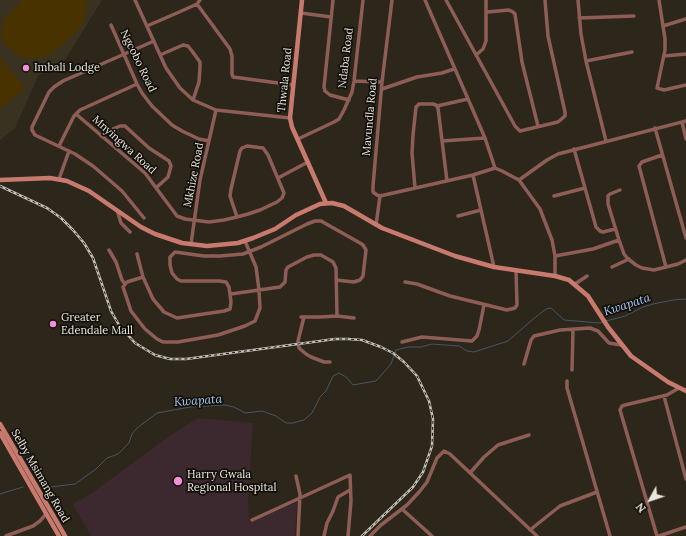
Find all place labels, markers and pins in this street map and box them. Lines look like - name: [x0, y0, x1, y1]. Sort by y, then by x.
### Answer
- place label: Imbali Lodge: [34, 61, 100, 75]
- marker: Imbali Lodge: [21, 63, 31, 73]
- place label: Greater Edendale Mall: [61, 311, 133, 337]
- marker: Greater Edendale Mall: [48, 319, 58, 329]
- place label: Harry Gwala Regional Hospital: [187, 468, 277, 494]
- marker: Harry Gwala Regional Hospital: [172, 475, 184, 487]

